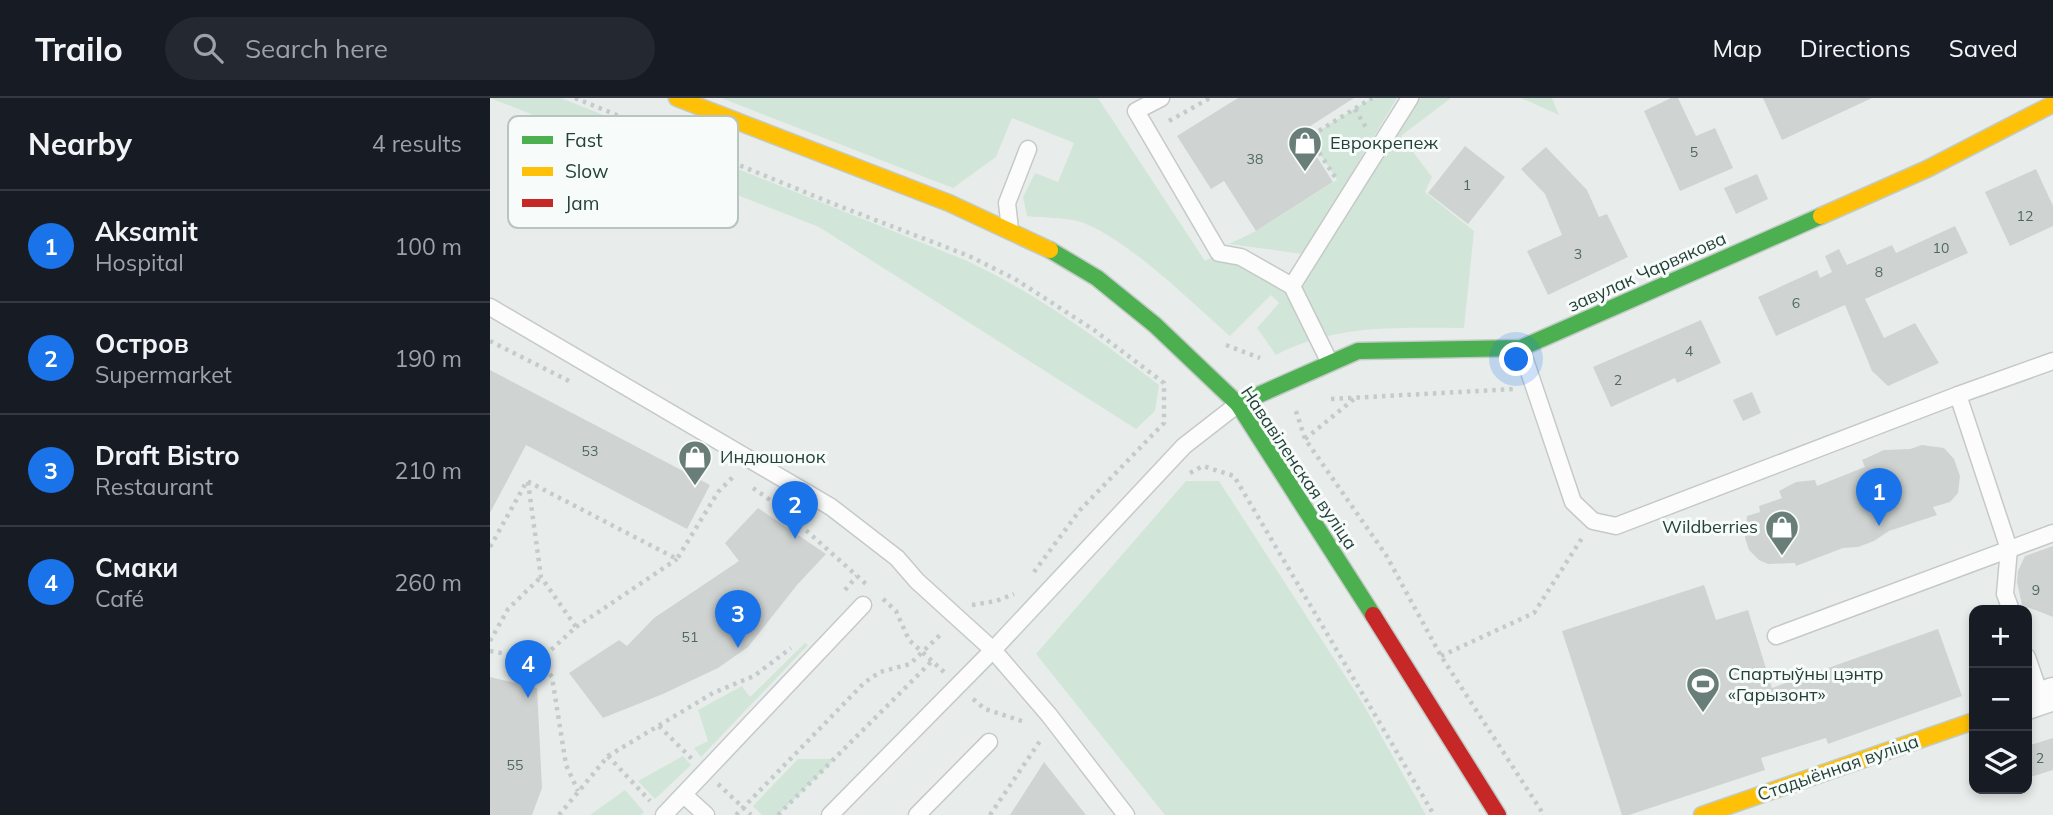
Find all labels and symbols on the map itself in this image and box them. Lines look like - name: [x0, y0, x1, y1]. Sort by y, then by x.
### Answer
- legend: [508, 116, 738, 228]
- shop icon: Еврокрепеж: [1286, 124, 1324, 173]
- text: Fast: [565, 128, 603, 152]
- place label: Еврокрепеж: [1330, 131, 1438, 154]
- house number: 5: [1690, 143, 1698, 161]
- house number: 38: [1247, 150, 1263, 168]
- text: Slow: [565, 159, 609, 183]
- house number: 1: [1463, 176, 1471, 194]
- text: Jam: [565, 191, 599, 215]
- house number: 12: [2017, 207, 2033, 225]
- street label: завулак Чарвякова: [1564, 226, 1729, 317]
- house number: 10: [1933, 239, 1949, 257]
- house number: 3: [1574, 245, 1582, 263]
- house number: 8: [1875, 263, 1883, 281]
- house number: 6: [1792, 294, 1800, 312]
- your location: [1499, 342, 1533, 376]
- house number: 4: [1685, 342, 1694, 360]
- house number: 2: [1614, 371, 1622, 389]
- street label: Нававіленская вуліца: [1236, 382, 1363, 554]
- shop icon: Индюшонок: [676, 438, 714, 487]
- house number: 53: [582, 442, 598, 460]
- place label: Индюшонок: [720, 445, 826, 468]
- pin: 1: [1856, 468, 1902, 526]
- pin: 2: [772, 481, 818, 539]
- shop icon: Wildberries: [1763, 508, 1801, 557]
- place label: Wildberries: [1662, 515, 1758, 538]
- house number: 9: [2032, 581, 2040, 599]
- pin: 3: [715, 590, 761, 648]
- house number: 51: [682, 628, 698, 646]
- pin: 4: [505, 640, 551, 698]
- place label: Спартыўны цэнтр «Гарызонт»: [1728, 662, 1883, 706]
- sports icon: Спартыўны цэнтр «Гарызонт»: [1684, 665, 1722, 714]
- street label: Стадыённая вуліца: [1754, 729, 1922, 806]
- house number: 2: [2036, 749, 2044, 767]
- house number: 55: [507, 756, 523, 774]

